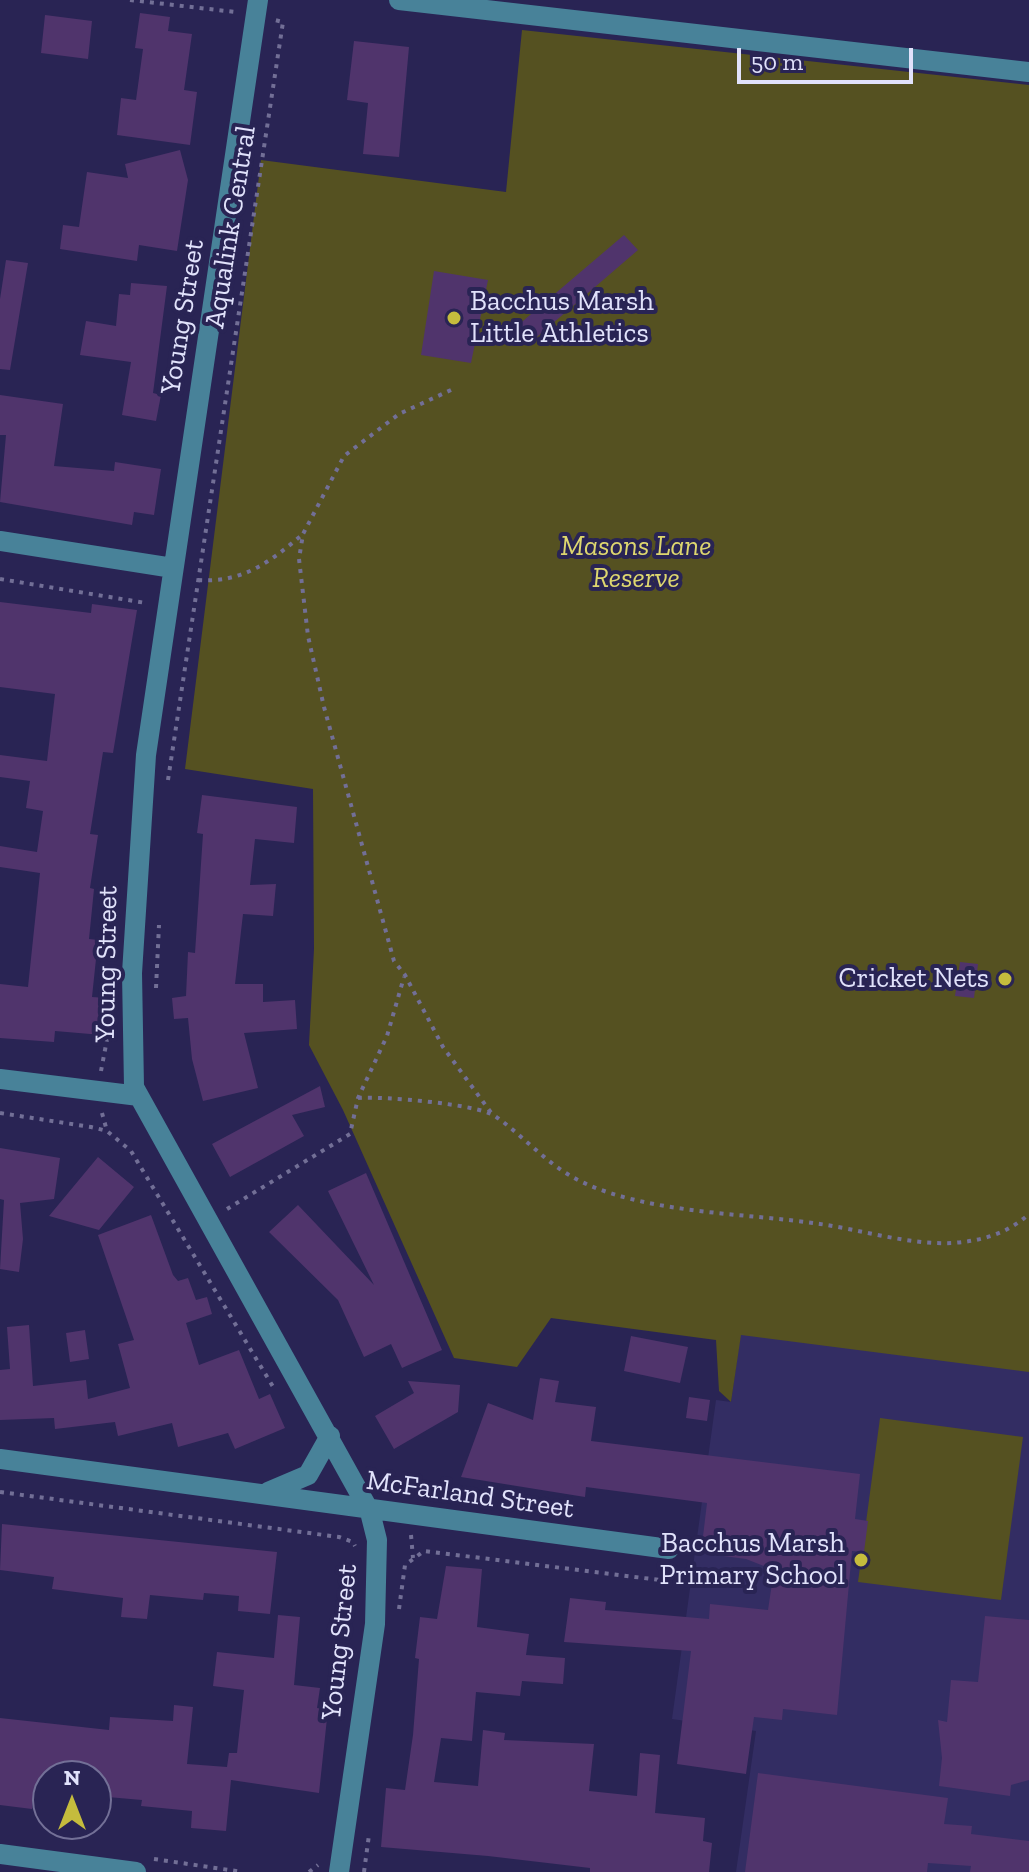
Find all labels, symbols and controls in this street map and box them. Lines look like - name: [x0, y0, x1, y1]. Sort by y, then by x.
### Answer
- scale bar: [741, 32, 917, 82]
- text: 50 m: [751, 47, 803, 76]
- street label: Aqualink Central: [198, 123, 264, 331]
- street label: Young Street: [154, 237, 212, 397]
- place label: Bacchus Marsh Little Athletics: [470, 285, 654, 351]
- marker: Bacchus Marsh Little Athletics: [445, 309, 463, 327]
- park label: Masons Lane Reserve: [561, 530, 711, 596]
- street label: Young Street: [89, 885, 125, 1043]
- place label: Cricket Nets: [839, 962, 989, 996]
- marker: Cricket Nets: [996, 970, 1014, 988]
- street label: McFarland Street: [364, 1464, 576, 1526]
- place label: Bacchus Marsh Primary School: [660, 1527, 845, 1593]
- marker: Bacchus Marsh Primary School: [852, 1551, 870, 1569]
- street label: Young Street: [315, 1562, 365, 1722]
- north arrow: [32, 1760, 112, 1840]
- text: N: [64, 1764, 80, 1791]

